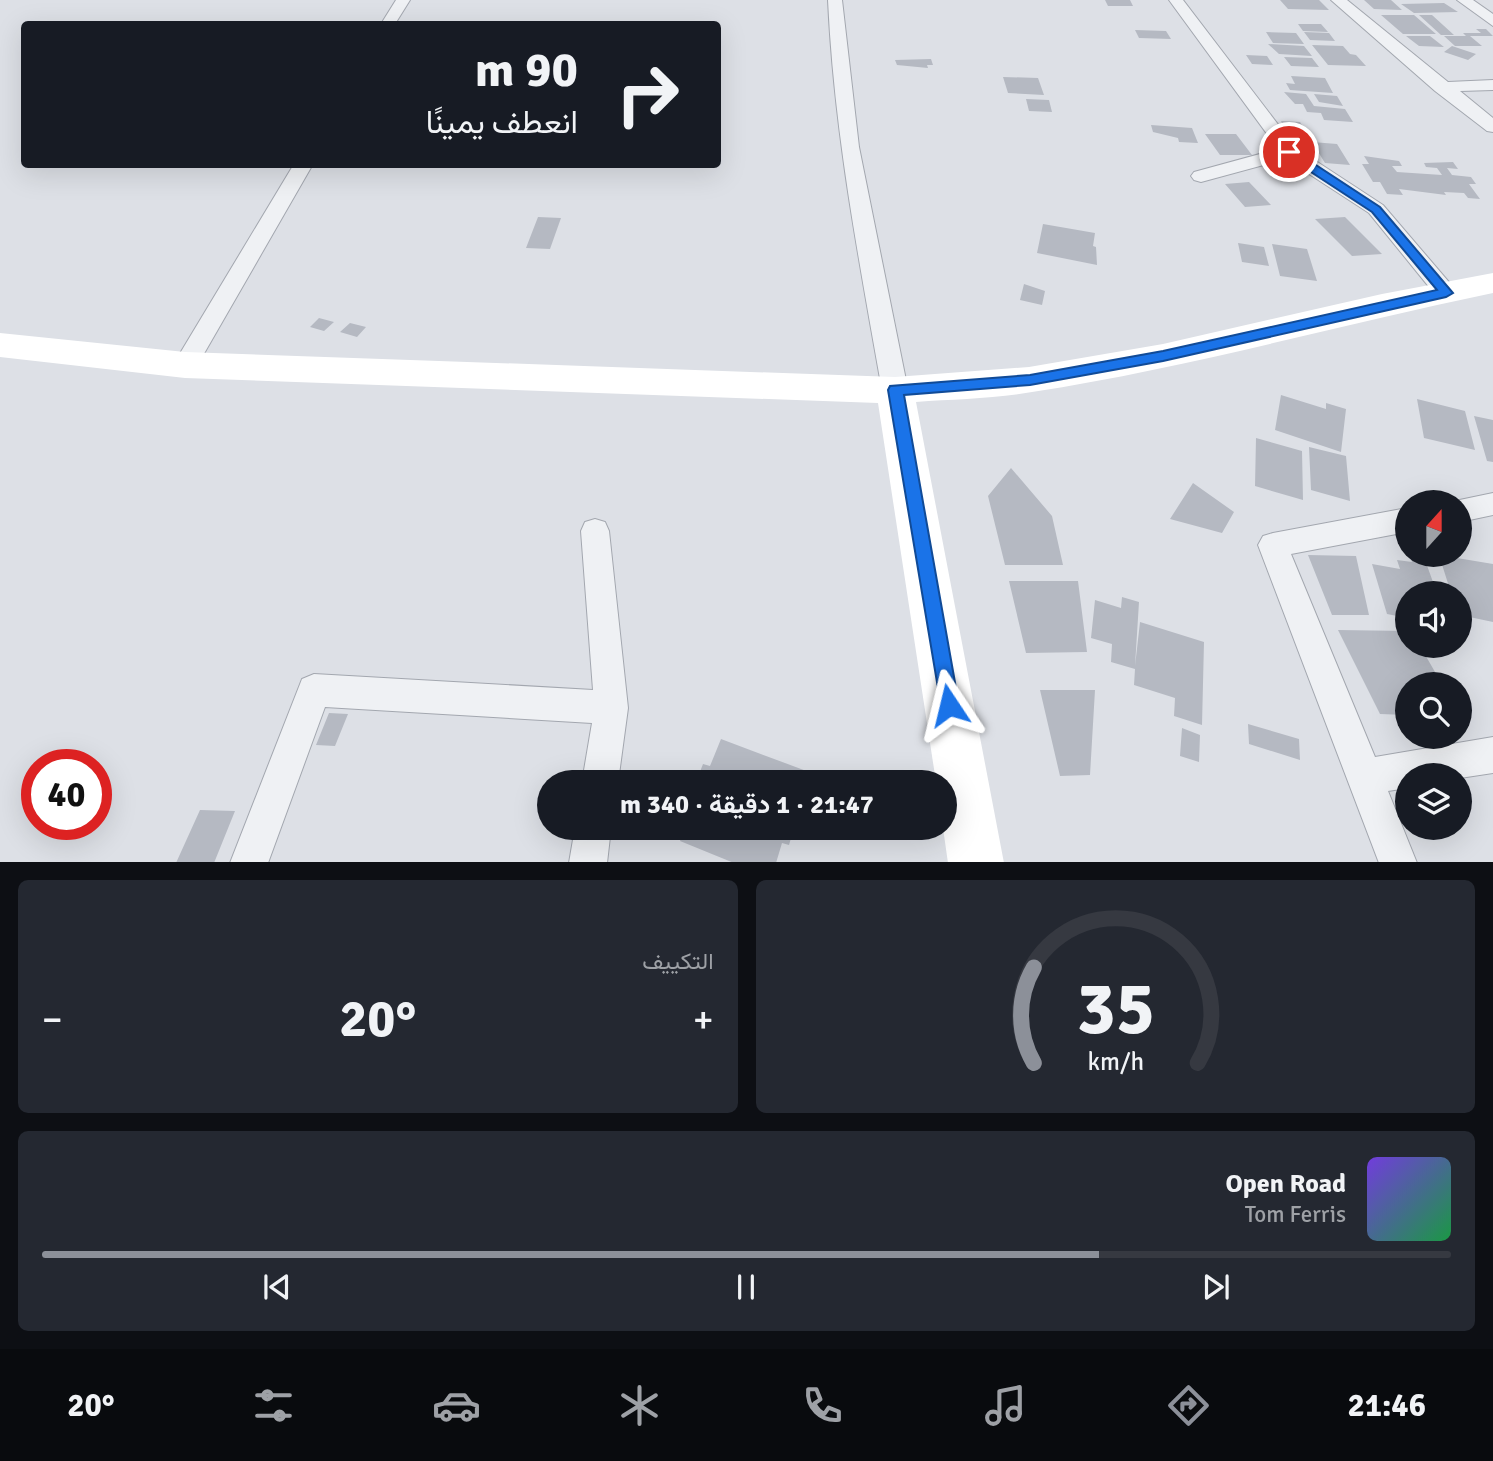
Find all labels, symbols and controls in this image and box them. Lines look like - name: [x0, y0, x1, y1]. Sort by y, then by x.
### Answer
- text: 90 m: [475, 40, 578, 100]
- icon: right: [602, 49, 693, 140]
- text: انعطف يمينًا: [426, 103, 578, 142]
- pin: [1259, 122, 1319, 182]
- icon: arrive: [1270, 133, 1308, 171]
- north arrow: [1395, 490, 1472, 567]
- map controls: [1395, 490, 1472, 840]
- button: sound: [1395, 581, 1472, 658]
- position arrow: [912, 668, 986, 742]
- button: search: [1395, 672, 1472, 749]
- speed limit sign: 40: [21, 749, 112, 840]
- button: layers: [1395, 763, 1472, 840]
- text: 21:47 · 1 دقيقة · 340 m: [620, 789, 874, 821]
- text: التكييف: [642, 947, 714, 976]
- text: 35: [1076, 965, 1155, 1054]
- text: 20°: [339, 987, 416, 1051]
- text: −: [42, 996, 63, 1043]
- text: +: [693, 996, 714, 1043]
- text: km/h: [1087, 1045, 1144, 1076]
- text: Open Road: [1225, 1168, 1346, 1200]
- text: Tom Ferris: [1245, 1200, 1346, 1229]
- icon: previous: [258, 1268, 296, 1306]
- icon: pause: [727, 1268, 765, 1306]
- icon: next: [1197, 1268, 1235, 1306]
- icon: filters: [249, 1381, 298, 1430]
- icon: car: [432, 1381, 481, 1430]
- icon: climate: [615, 1381, 664, 1430]
- icon: phone: [798, 1381, 847, 1430]
- icon: music: [981, 1381, 1030, 1430]
- icon: directions: [1164, 1381, 1213, 1430]
- text: 20°: [67, 1386, 115, 1425]
- text: 21:46: [1347, 1386, 1426, 1425]

